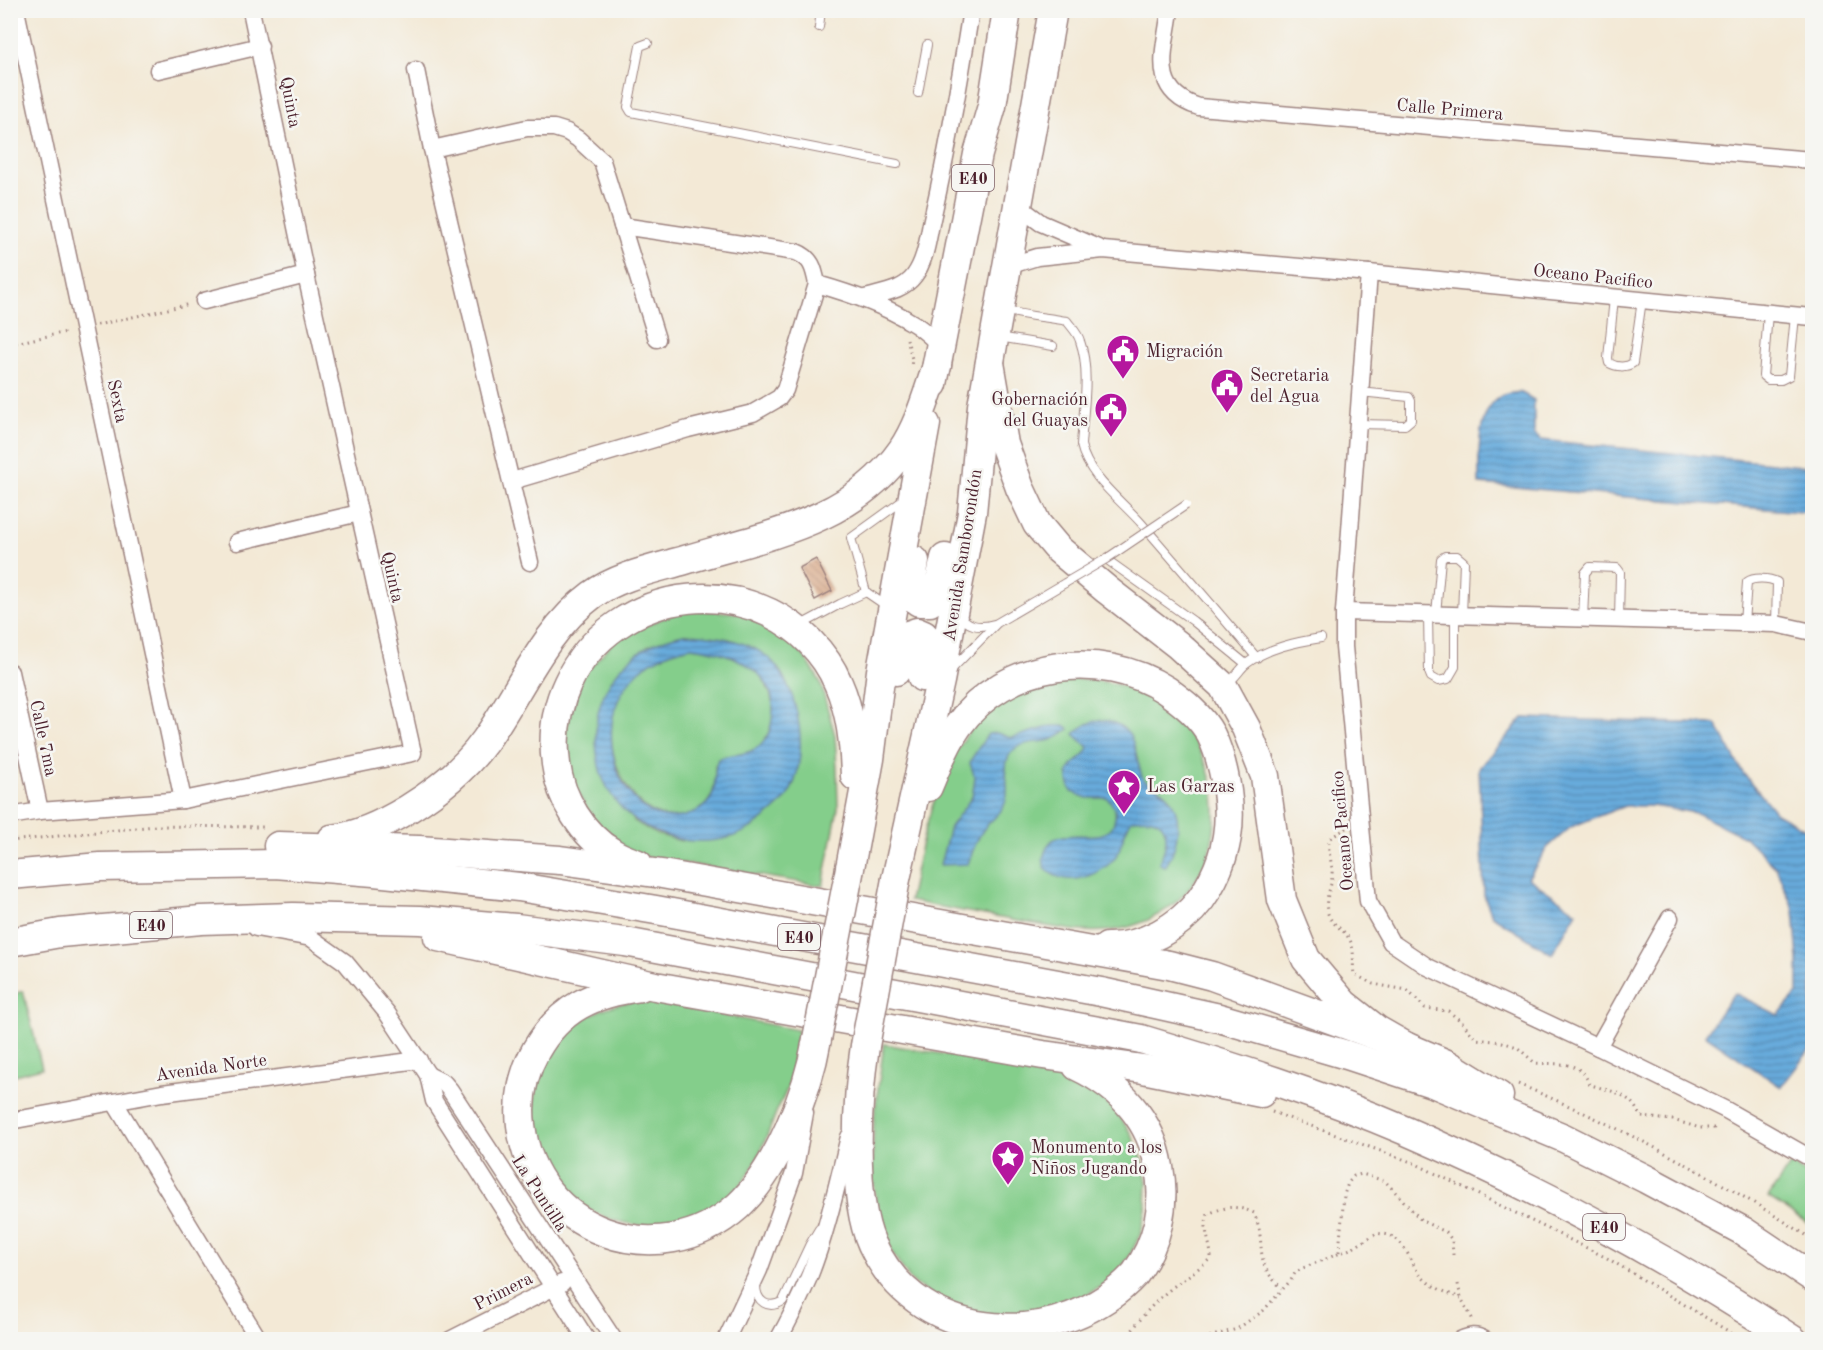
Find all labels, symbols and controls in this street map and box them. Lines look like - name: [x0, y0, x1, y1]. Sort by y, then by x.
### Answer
- street label: Quinta: [276, 75, 304, 130]
- street label: Calle Primera: [1396, 96, 1504, 124]
- road number: E40: [952, 165, 994, 191]
- street label: Oceano Pacifico: [1532, 262, 1654, 292]
- public building icon: Migración: [1105, 333, 1141, 380]
- place label: Migración: [1146, 343, 1224, 361]
- public building icon: Secretaria del Agua: [1209, 367, 1245, 414]
- place label: Secretaria del Agua: [1250, 367, 1329, 406]
- street label: Sexta: [104, 378, 130, 425]
- place label: Gobernación del Guayas: [991, 391, 1088, 430]
- public building icon: Gobernación del Guayas: [1093, 391, 1129, 438]
- street label: Avenida Samborondón: [940, 468, 986, 643]
- street label: Quinta: [377, 550, 407, 605]
- street label: Calle 7ma: [26, 698, 60, 778]
- place icon: Las Garzas: [1106, 768, 1142, 815]
- street label: Oceano Pacifico: [1329, 770, 1357, 892]
- place label: Las Garzas: [1147, 778, 1235, 796]
- road number: E40: [130, 912, 172, 938]
- road number: E40: [778, 924, 820, 950]
- street label: Avenida Norte: [154, 1051, 268, 1085]
- place icon: Monumento a los Niños Jugando: [990, 1139, 1026, 1186]
- place label: Monumento a los Niños Jugando: [1031, 1139, 1163, 1178]
- street label: La Puntilla: [508, 1152, 571, 1235]
- road number: E40: [1583, 1214, 1625, 1240]
- street label: Primera: [471, 1269, 536, 1314]

